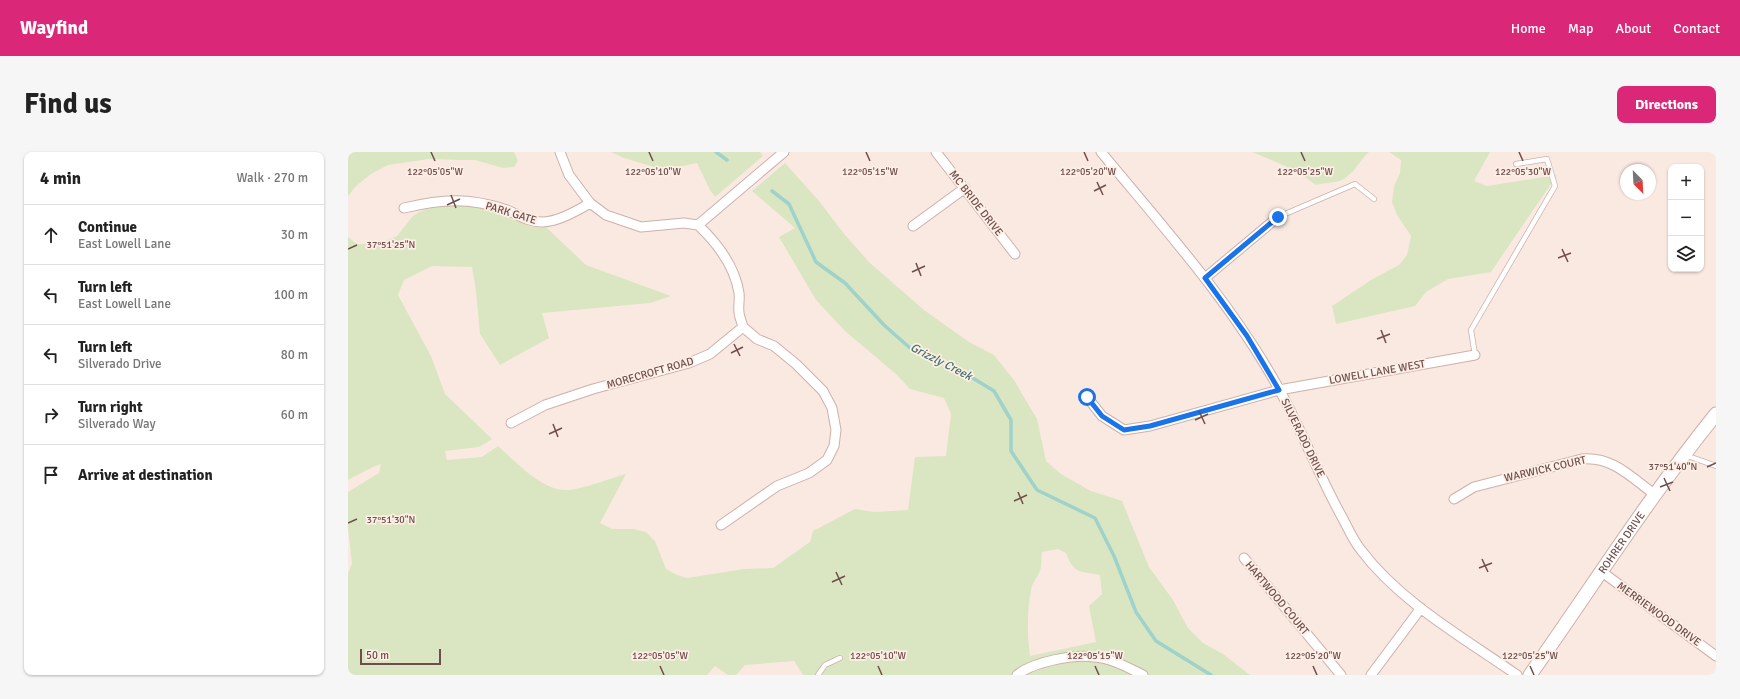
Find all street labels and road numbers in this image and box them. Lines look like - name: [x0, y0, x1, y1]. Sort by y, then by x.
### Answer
- street label: MC BRIDE DRIVE: [946, 168, 1006, 238]
- street label: PARK GATE: [484, 199, 538, 227]
- street label: MORECROFT ROAD: [605, 354, 695, 392]
- street label: LOWELL LANE WEST: [1328, 357, 1427, 387]
- street label: SILVERADO DRIVE: [1278, 396, 1328, 480]
- street label: WARWICK COURT: [1503, 453, 1588, 485]
- street label: ROHRER DRIVE: [1595, 509, 1647, 576]
- street label: HARTWOOD COURT: [1242, 558, 1312, 638]
- street label: MERRIEWOOD DRIVE: [1614, 579, 1704, 649]

